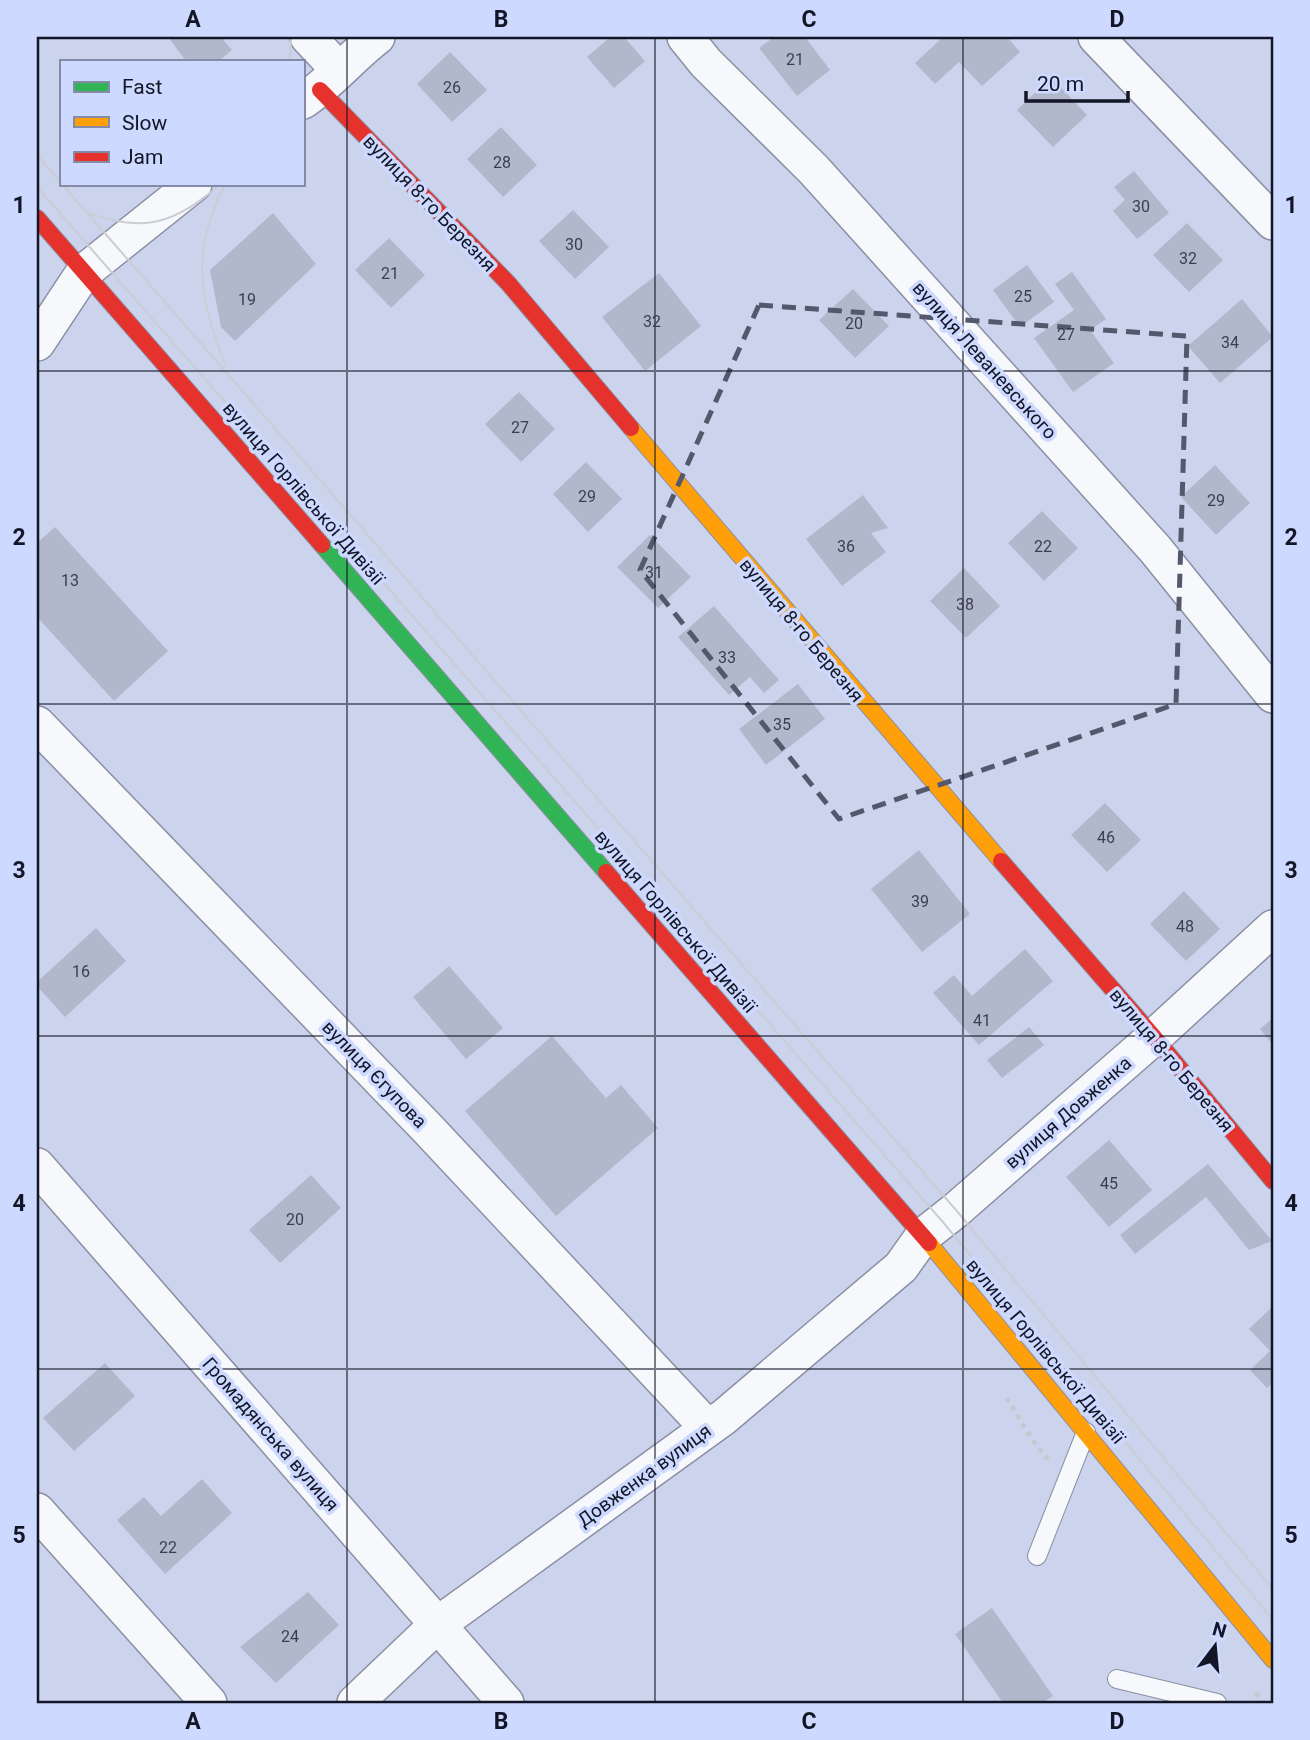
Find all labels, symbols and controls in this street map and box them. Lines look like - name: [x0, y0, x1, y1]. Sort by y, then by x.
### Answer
- text: A: [185, 6, 201, 33]
- text: B: [494, 6, 508, 33]
- text: C: [801, 6, 817, 33]
- text: D: [1110, 6, 1124, 33]
- house number: 21: [786, 50, 804, 69]
- legend: [60, 60, 304, 186]
- scale bar: [1026, 60, 1128, 104]
- text: 20 m: [1037, 72, 1084, 96]
- text: Fast: [122, 75, 163, 99]
- house number: 26: [443, 78, 461, 97]
- text: Slow: [122, 111, 168, 135]
- street label: вулиця 8-го Березня: [359, 130, 501, 276]
- text: Jam: [122, 145, 163, 169]
- house number: 28: [493, 153, 511, 172]
- text: 1: [12, 192, 26, 219]
- text: 1: [1284, 192, 1298, 219]
- house number: 30: [1132, 197, 1150, 216]
- house number: 30: [565, 235, 583, 254]
- house number: 32: [1179, 249, 1197, 268]
- house number: 21: [381, 264, 399, 283]
- street label: вулиця Леваневського: [908, 277, 1062, 444]
- house number: 25: [1014, 287, 1032, 306]
- house number: 19: [238, 290, 256, 309]
- house number: 32: [643, 312, 661, 331]
- house number: 20: [845, 314, 863, 333]
- house number: 27: [1057, 325, 1075, 344]
- house number: 34: [1221, 333, 1239, 352]
- street label: вулиця Горлівської Дивізії: [218, 397, 390, 590]
- house number: 27: [511, 418, 529, 437]
- house number: 29: [578, 487, 596, 506]
- house number: 29: [1207, 491, 1225, 510]
- text: 2: [12, 524, 26, 551]
- text: 2: [1284, 524, 1298, 551]
- house number: 36: [837, 537, 855, 556]
- house number: 22: [1034, 537, 1052, 556]
- street label: вулиця 8-го Березня: [735, 554, 869, 707]
- house number: 31: [645, 563, 663, 582]
- house number: 13: [61, 571, 79, 590]
- house number: 38: [956, 595, 974, 614]
- house number: 33: [718, 648, 736, 667]
- house number: 35: [773, 715, 791, 734]
- street label: вулиця Горлівської Дивізії: [590, 825, 762, 1018]
- house number: 46: [1097, 828, 1115, 847]
- text: 3: [12, 857, 26, 884]
- text: 3: [1284, 857, 1298, 884]
- house number: 39: [911, 892, 929, 911]
- house number: 48: [1176, 917, 1194, 936]
- house number: 16: [72, 962, 90, 981]
- street label: вулиця 8-го Березня: [1105, 984, 1239, 1137]
- house number: 41: [973, 1011, 991, 1030]
- street label: вулиця Єгупова: [318, 1016, 432, 1133]
- street label: вулиця Довженка: [1000, 1051, 1136, 1173]
- house number: 45: [1100, 1174, 1118, 1193]
- text: 4: [12, 1190, 26, 1217]
- text: 4: [1284, 1190, 1298, 1217]
- house number: 20: [286, 1210, 304, 1229]
- street label: вулиця Горлівської Дивізії: [961, 1254, 1131, 1450]
- street label: Громадянська вулиця: [198, 1353, 344, 1516]
- street label: Довженка вулиця: [573, 1419, 716, 1532]
- text: 5: [12, 1522, 26, 1549]
- text: 5: [1284, 1522, 1298, 1549]
- house number: 22: [159, 1538, 177, 1557]
- north arrow: [1180, 1610, 1250, 1680]
- text: N: [1210, 1617, 1229, 1643]
- house number: 24: [281, 1627, 299, 1646]
- text: A: [185, 1708, 201, 1735]
- text: B: [494, 1708, 508, 1735]
- text: C: [801, 1708, 817, 1735]
- text: D: [1110, 1708, 1124, 1735]

